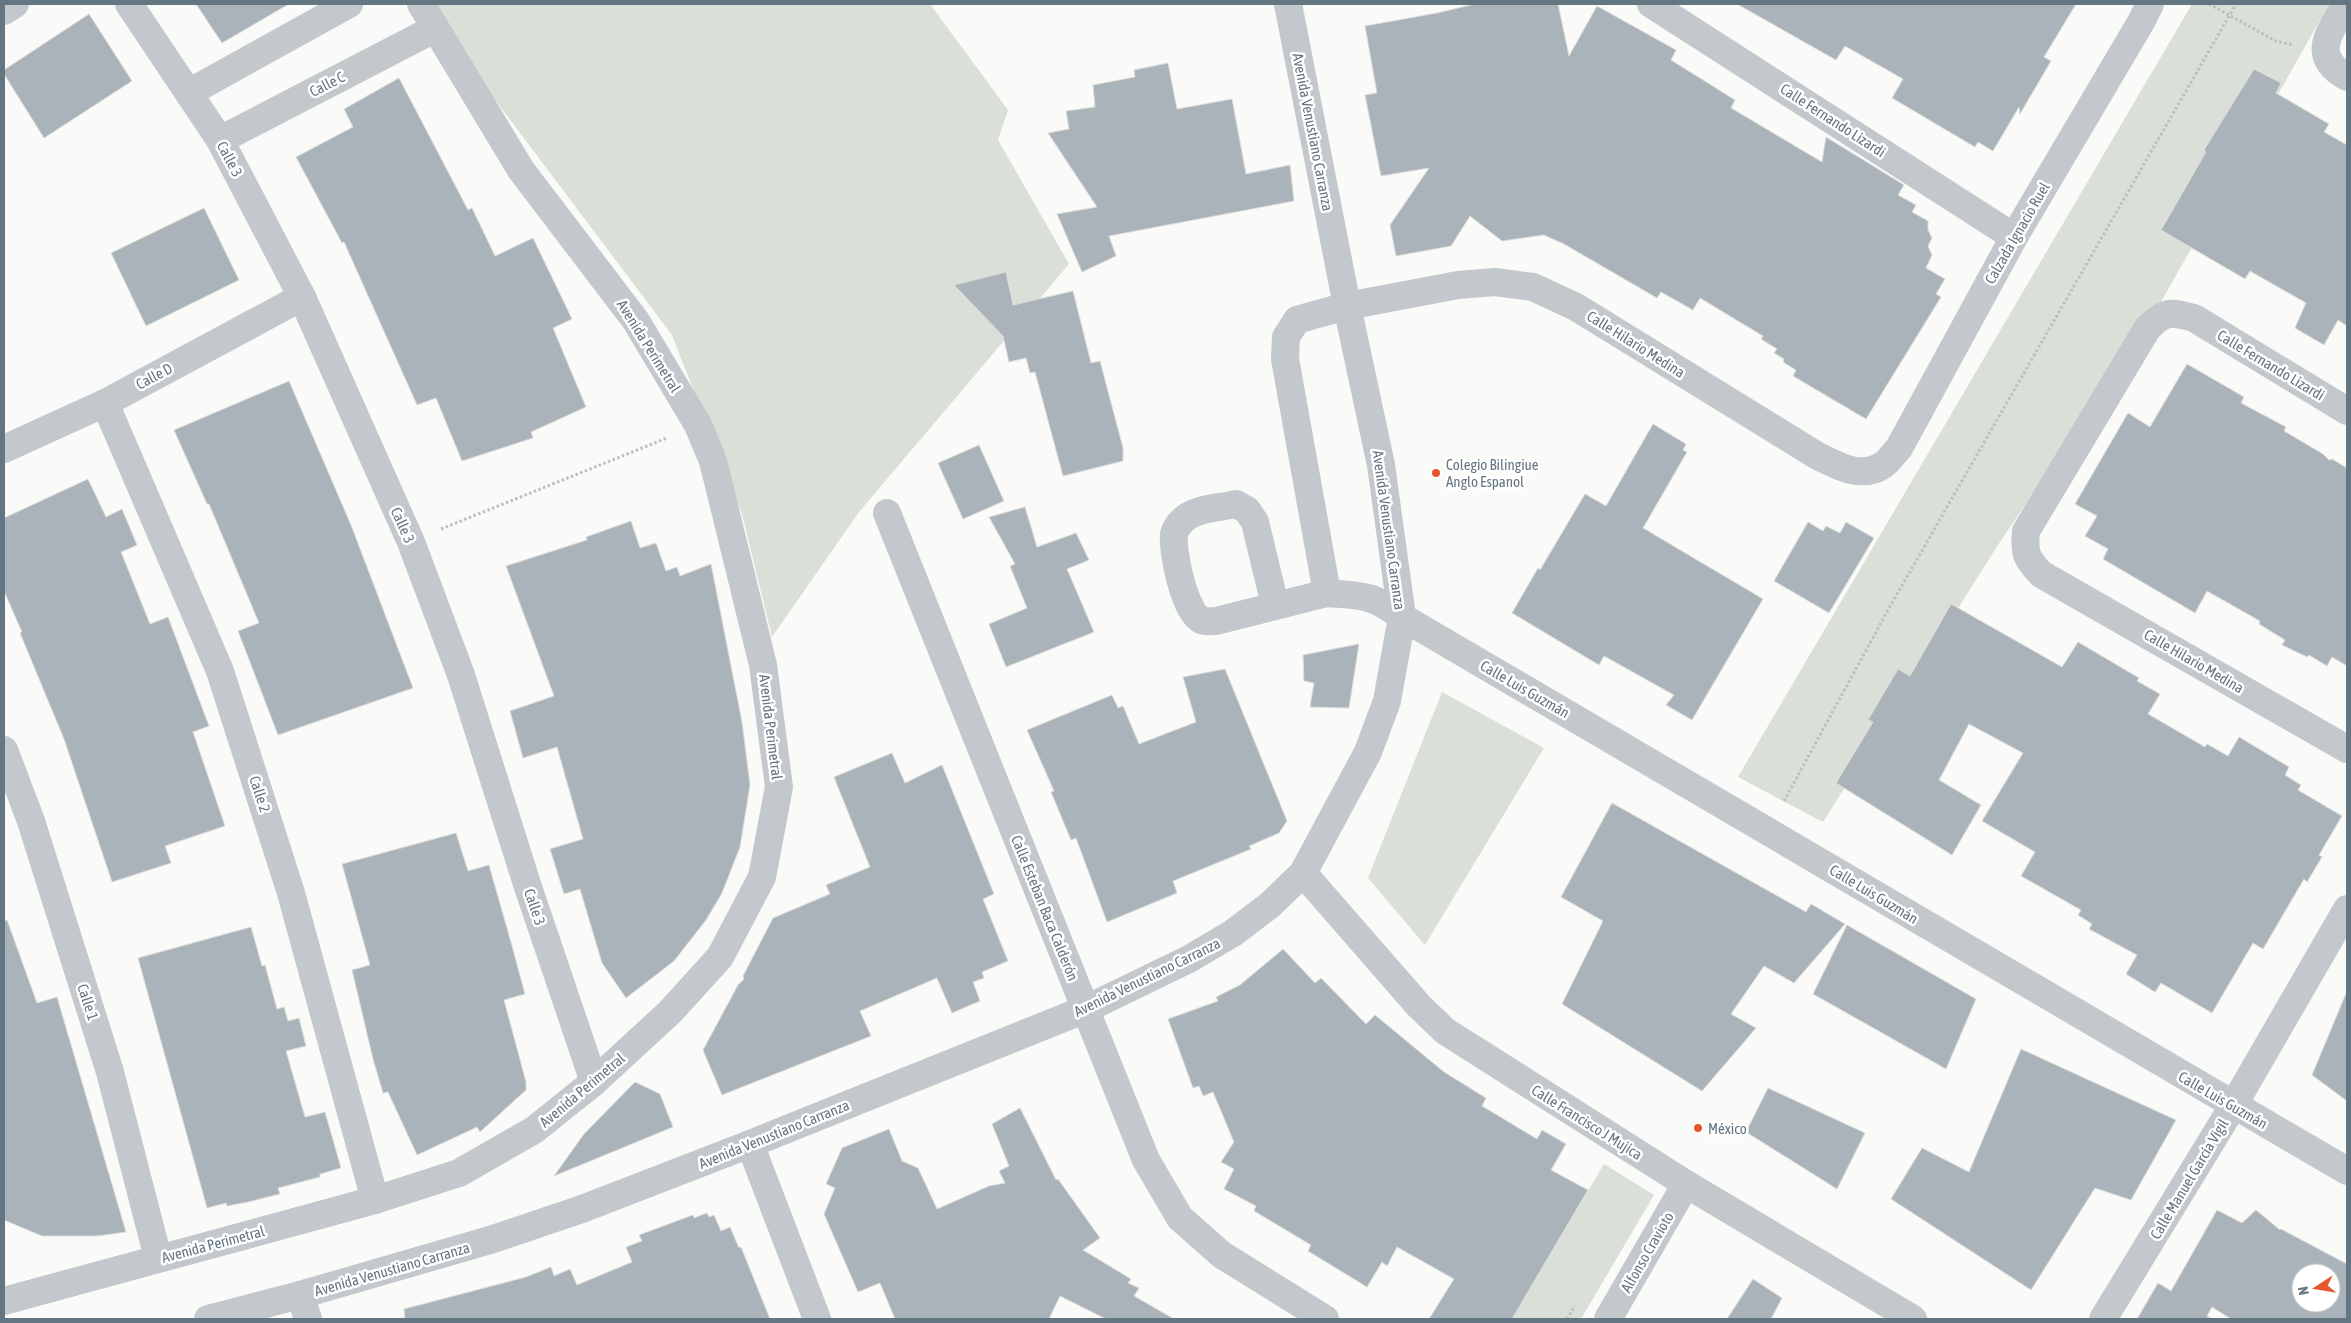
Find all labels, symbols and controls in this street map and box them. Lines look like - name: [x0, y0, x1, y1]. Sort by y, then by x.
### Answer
- street label: Avenida Venustiano Carranza: [1289, 52, 1337, 212]
- street label: Calle C: [307, 68, 348, 100]
- street label: Calle Fernando Lizardi: [1777, 80, 1889, 160]
- street label: Calle 3: [214, 138, 246, 180]
- street label: Calzada Ignacio Ruel: [1981, 179, 2053, 287]
- street label: Avenida Perimetral: [614, 297, 684, 395]
- street label: Calle Hilario Medina: [1584, 307, 1688, 381]
- street label: Calle Fernando Lizardi: [2214, 326, 2328, 404]
- street label: Calle D: [133, 359, 175, 393]
- street label: Avenida Venustiano Carranza: [1369, 449, 1409, 611]
- place label: Colegio Bilingiue Anglo Espanol: [1446, 456, 1539, 490]
- marker: Colegio Bilingiue Anglo Espanol: [1430, 467, 1442, 479]
- street label: Calle 3: [388, 504, 418, 546]
- street label: Calle Hilario Medina: [2141, 626, 2247, 696]
- street label: Calle Luis Guzmán: [1477, 657, 1573, 721]
- street label: Avenida Perimetral: [756, 673, 786, 781]
- street label: Calle 2: [246, 774, 274, 814]
- street label: Calle Esteban Baca Calderón: [1008, 833, 1082, 983]
- street label: Calle Luis Guzmán: [1827, 861, 1921, 927]
- street label: Calle 3: [521, 887, 549, 927]
- street label: Avenida Venustiano Carranza: [1071, 934, 1223, 1020]
- street label: Calle 1: [74, 982, 102, 1022]
- street label: Avenida Perimetral: [536, 1049, 628, 1131]
- street label: Calle Luis Guzmán: [2175, 1068, 2271, 1132]
- street label: Calle Francisco J Mujica: [1529, 1081, 1645, 1163]
- street label: Avenida Venustiano Carranza: [696, 1096, 852, 1172]
- street label: Calle Manuel García Vigil: [2146, 1116, 2232, 1242]
- place label: México: [1708, 1120, 1747, 1137]
- marker: México: [1692, 1122, 1704, 1134]
- street label: Alfonso Cravioto: [1617, 1209, 1677, 1295]
- street label: Avenida Perimetral: [160, 1222, 266, 1266]
- street label: Avenida Venustiano Carranza: [312, 1239, 472, 1299]
- north arrow: [2291, 1263, 2341, 1313]
- text: N: [2295, 1285, 2312, 1296]

